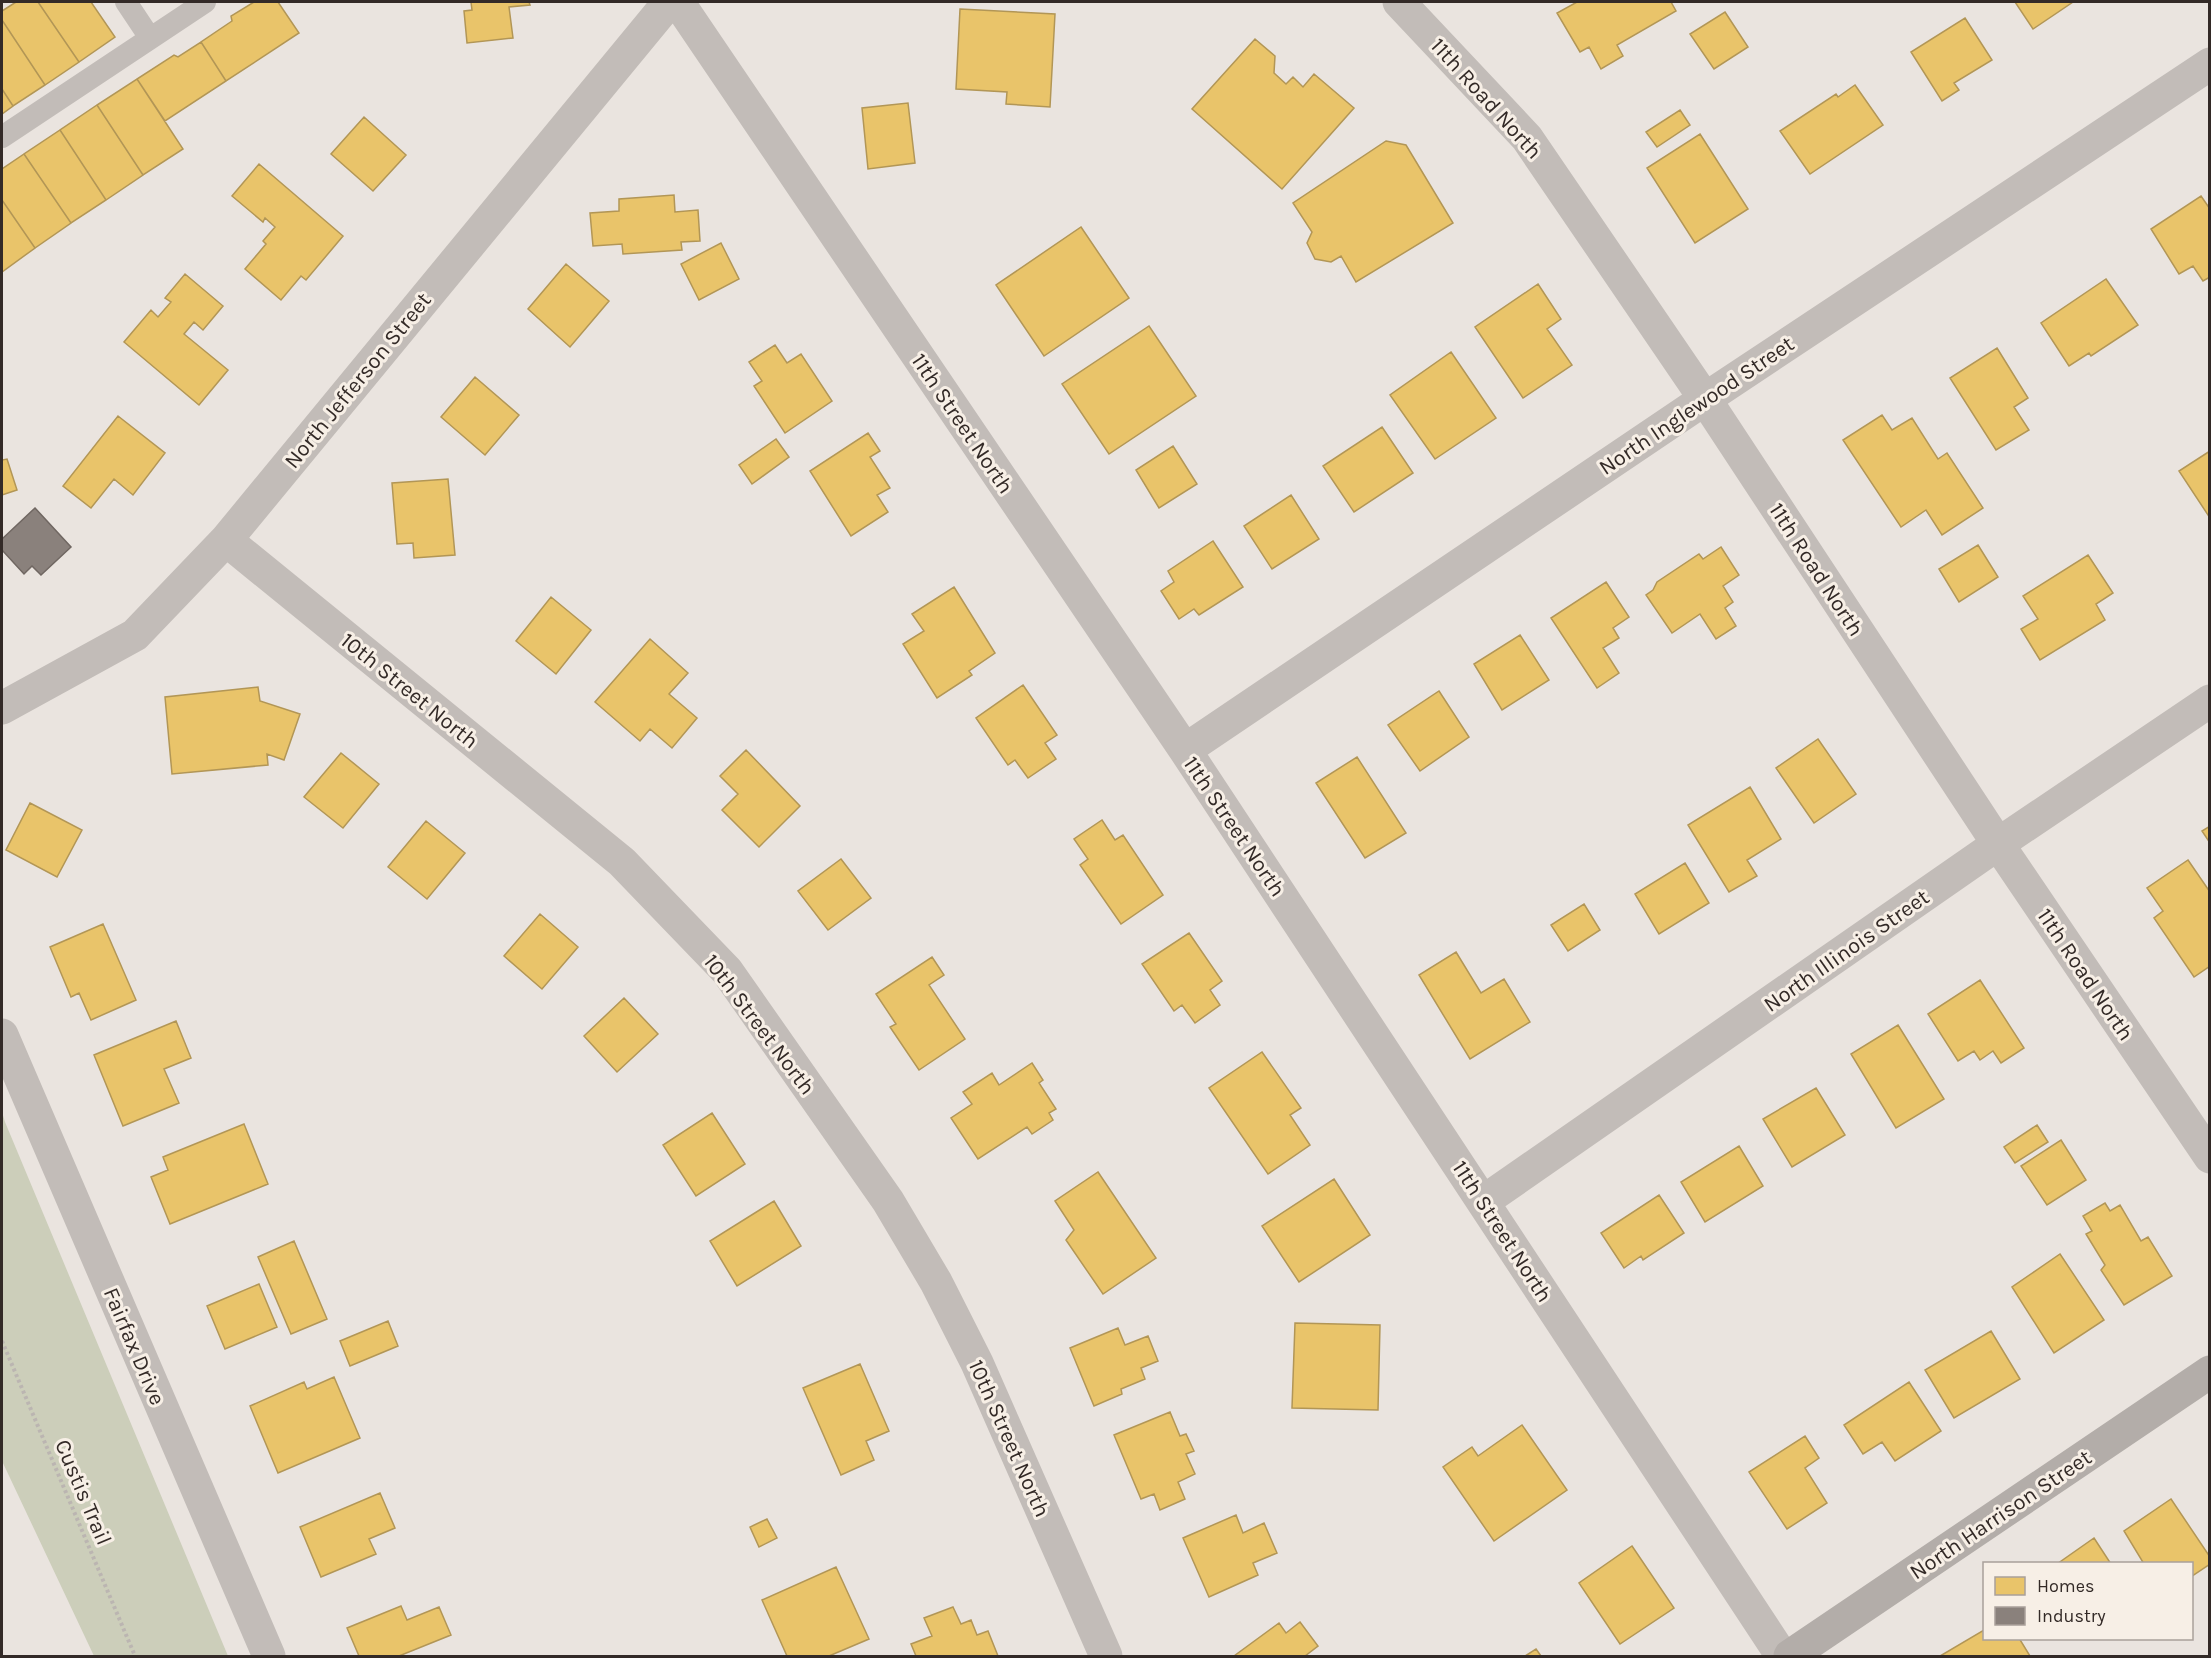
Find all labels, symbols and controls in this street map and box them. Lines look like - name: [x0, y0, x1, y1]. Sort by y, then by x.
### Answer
- street label: 11th Road North: [1425, 33, 1547, 165]
- street label: North Jefferson Street: [279, 287, 437, 474]
- street label: North Inglewood Street: [1594, 331, 1799, 481]
- street label: 11th Street North: [906, 349, 1019, 499]
- street label: 11th Road North: [1763, 498, 1869, 641]
- street label: 10th Street North: [335, 627, 483, 754]
- street label: 11th Street North: [1178, 752, 1291, 902]
- street label: North Illinois Street: [1759, 884, 1934, 1018]
- street label: 11th Road North: [2031, 904, 2139, 1046]
- street label: 10th Street North: [698, 949, 821, 1100]
- street label: 11th Street North: [1447, 1156, 1558, 1307]
- street label: Fairfax Drive: [98, 1284, 170, 1409]
- street label: 10th Street North: [963, 1356, 1055, 1521]
- street label: Custis Trail: [49, 1436, 117, 1549]
- street label: North Harrison Street: [1905, 1444, 2096, 1585]
- legend: [1983, 1562, 2193, 1640]
- text: Homes: [2037, 1575, 2094, 1597]
- text: Industry: [2037, 1605, 2106, 1627]

